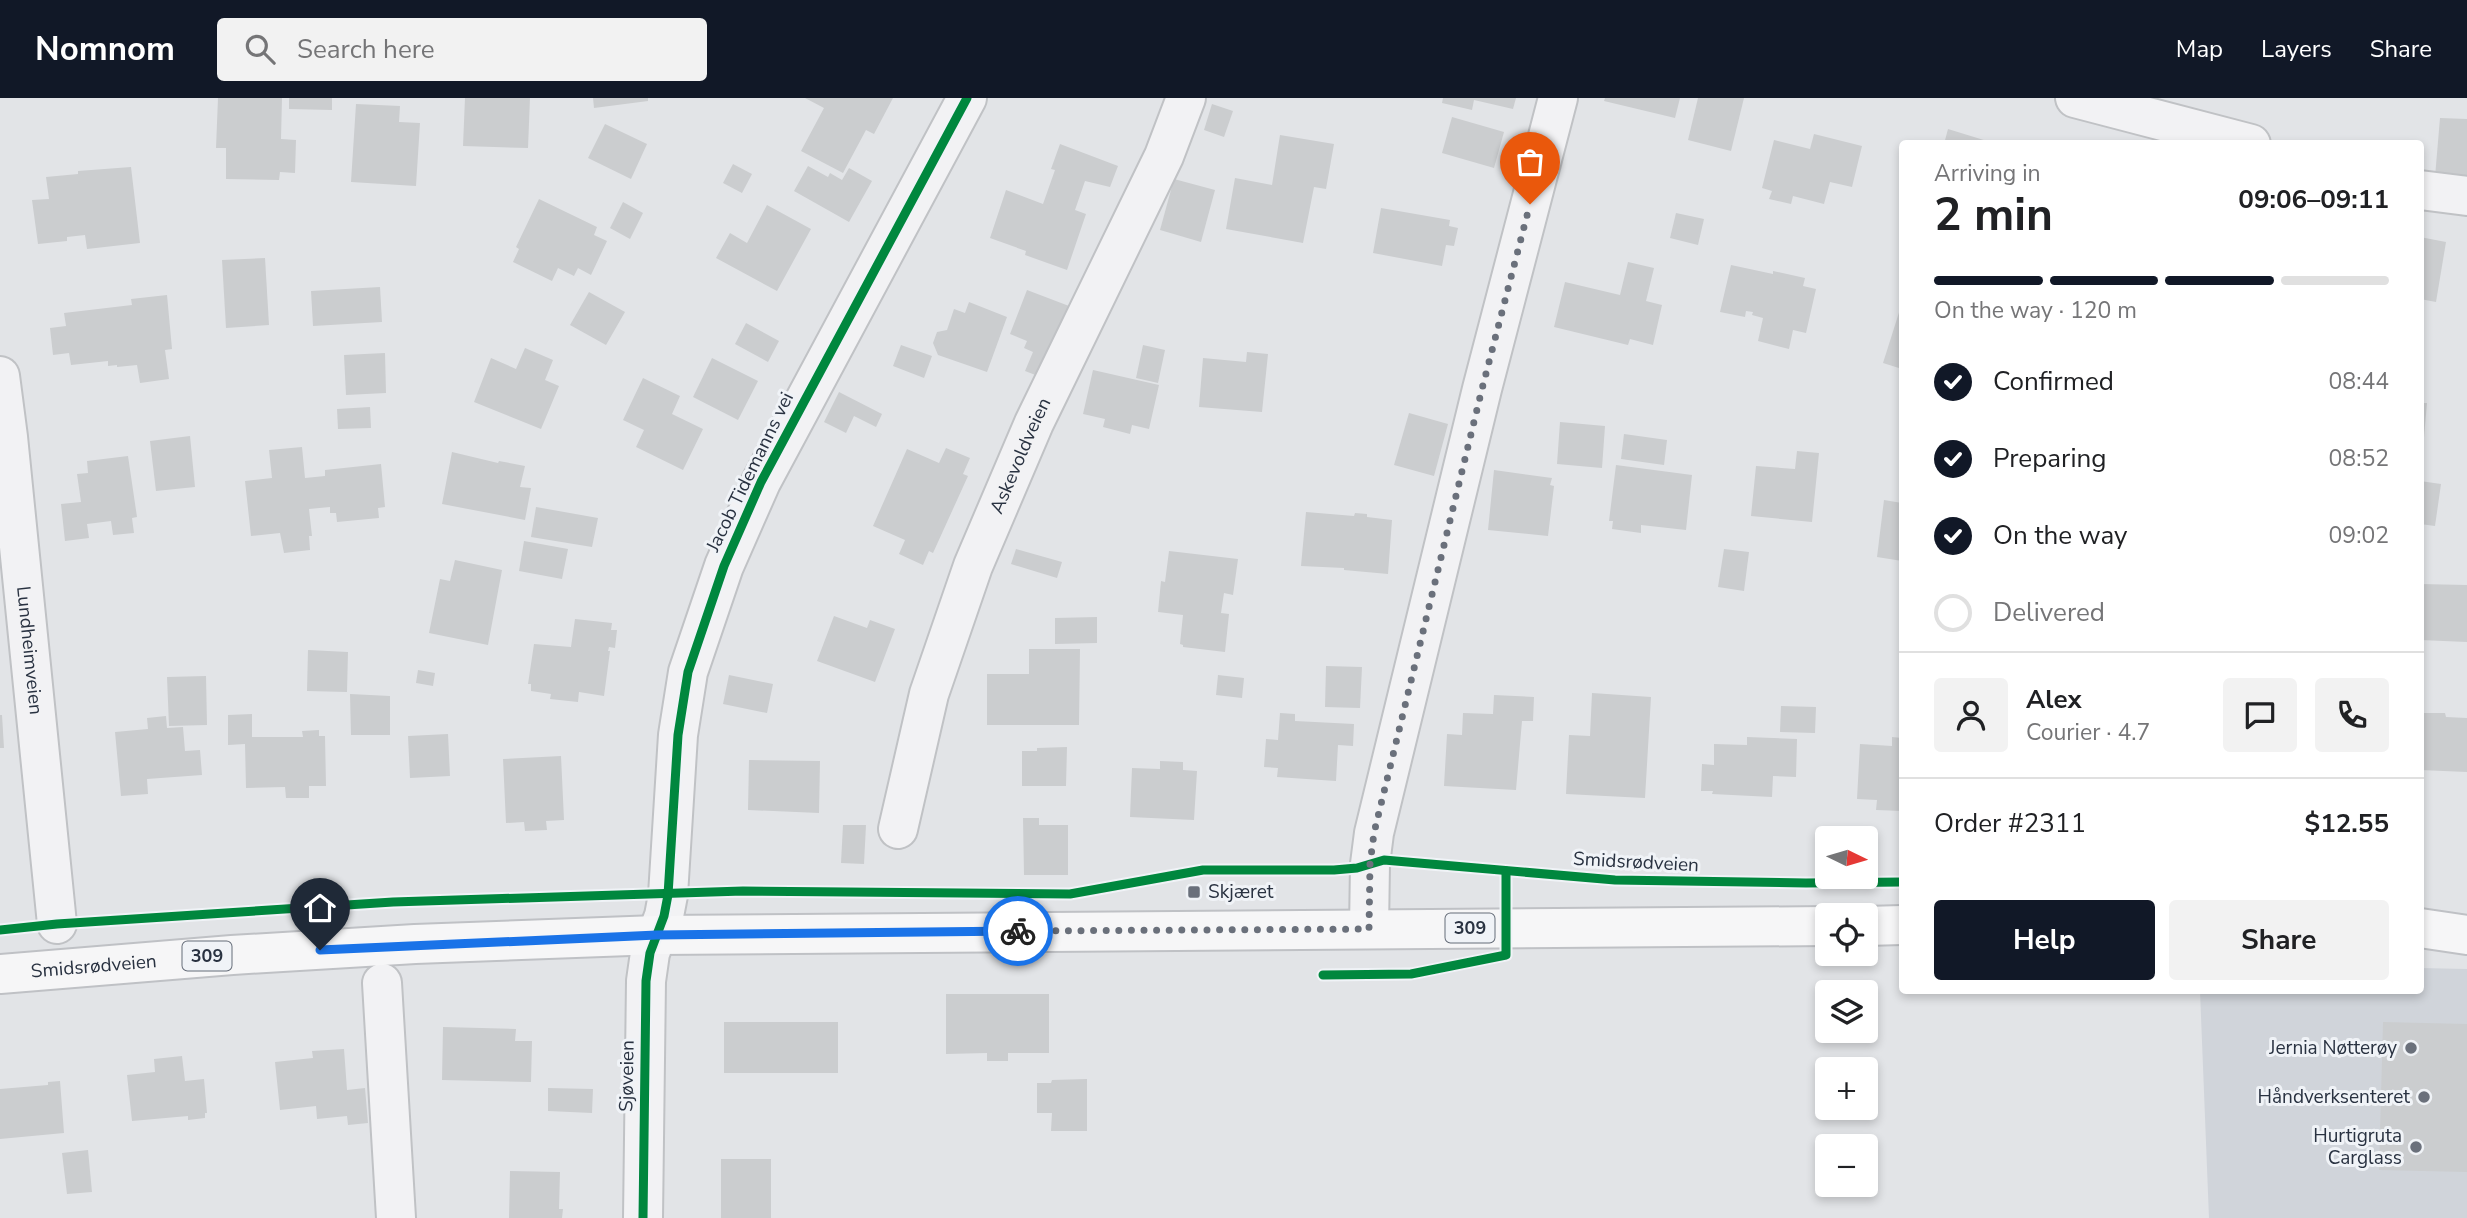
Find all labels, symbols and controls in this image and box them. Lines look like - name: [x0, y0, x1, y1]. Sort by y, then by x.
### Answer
- search box: [217, 18, 707, 81]
- text: Nomnom: [35, 27, 175, 72]
- icon: search: [241, 30, 279, 68]
- text: Search here: [297, 32, 435, 67]
- text: Map: [2176, 33, 2223, 65]
- text: Layers: [2261, 33, 2332, 65]
- text: Share: [2370, 33, 2432, 65]
- pin: [1500, 132, 1560, 204]
- icon: bag: [1511, 143, 1549, 181]
- text: Arriving in: [1934, 158, 2041, 189]
- text: 09:06–09:11: [2238, 182, 2389, 217]
- text: 2 min: [1934, 183, 2053, 246]
- text: On the way · 120 m: [1934, 295, 2137, 326]
- icon: check: [1934, 363, 1972, 401]
- text: Confirmed: [1993, 364, 2114, 399]
- text: 08:44: [2329, 366, 2389, 397]
- street label: Jacob Tidemanns vei: [700, 388, 800, 557]
- street label: Askevoldveien: [984, 393, 1057, 518]
- icon: check: [1934, 440, 1972, 478]
- text: Preparing: [1993, 441, 2106, 476]
- text: 08:52: [2329, 443, 2389, 474]
- icon: check: [1934, 517, 1972, 555]
- text: On the way: [1993, 518, 2127, 553]
- text: 09:02: [2329, 520, 2389, 551]
- street label: Lundheimveien: [10, 585, 49, 716]
- text: Delivered: [1993, 595, 2105, 630]
- button: person: [1934, 678, 2008, 752]
- button: chat: [2223, 678, 2297, 752]
- button: phone: [2315, 678, 2389, 752]
- text: Alex: [2026, 682, 2082, 717]
- text: Courier · 4.7: [2026, 717, 2150, 748]
- text: Order #2311: [1934, 806, 2086, 841]
- text: $12.55: [2305, 806, 2389, 841]
- north arrow: [1815, 826, 1878, 889]
- map controls: [1815, 826, 1878, 1197]
- street label: Smidsrødveien: [1572, 846, 1700, 878]
- pin: [290, 878, 350, 950]
- place label: Skjæret: [1208, 879, 1274, 905]
- marker: Skjæret: [1186, 884, 1202, 900]
- icon: home: [301, 889, 339, 927]
- courier: [983, 896, 1053, 966]
- button: Help: [1934, 900, 2155, 980]
- button: Share: [2169, 900, 2389, 980]
- button: locate: [1815, 903, 1878, 966]
- icon: bike: [999, 912, 1037, 950]
- road number: 309: [1446, 914, 1494, 942]
- road number: 309: [182, 942, 232, 970]
- street label: Smidsrødveien: [30, 948, 158, 984]
- button: layers: [1815, 980, 1878, 1043]
- place label: Jernia Nøtterøy: [2268, 1035, 2397, 1061]
- street label: Sjøveien: [613, 1040, 641, 1112]
- marker: Jernia Nøtterøy: [2403, 1040, 2419, 1056]
- button: +: [1815, 1057, 1878, 1120]
- place label: Håndverksenteret: [2258, 1084, 2410, 1110]
- marker: Håndverksenteret: [2416, 1089, 2432, 1105]
- place label: Hurtigruta Carglass: [2313, 1123, 2402, 1171]
- button: −: [1815, 1134, 1878, 1197]
- marker: Hurtigruta Carglass: [2408, 1139, 2424, 1155]

